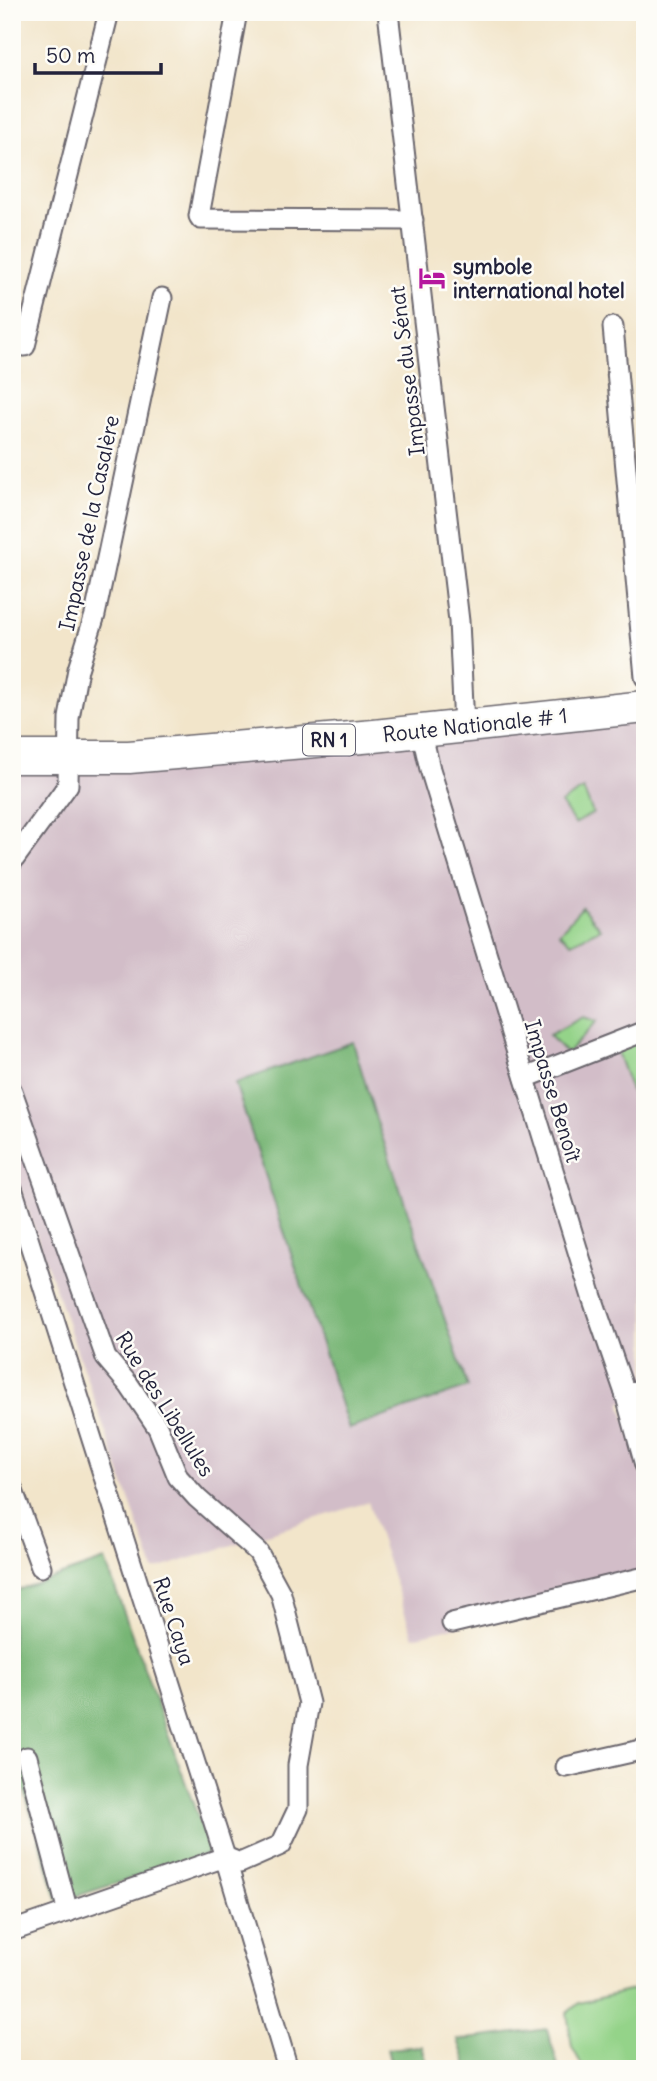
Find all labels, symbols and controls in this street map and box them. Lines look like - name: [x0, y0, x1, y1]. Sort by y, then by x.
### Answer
- scale bar: [35, 32, 161, 76]
- text: 50 m: [46, 42, 95, 69]
- place label: symbole international hotel: [453, 253, 625, 304]
- hotel icon: symbole international hotel: [417, 263, 447, 293]
- street label: Impasse du Sénat: [383, 285, 431, 457]
- street label: Impasse de la Casalère: [53, 413, 125, 633]
- street label: Route Nationale # 1: [381, 702, 569, 748]
- road number: RN 1: [303, 724, 355, 755]
- street label: Impasse Benoît: [519, 1016, 587, 1166]
- street label: Rue des Libellules: [110, 1326, 220, 1482]
- street label: Rue Caya: [147, 1573, 201, 1669]

